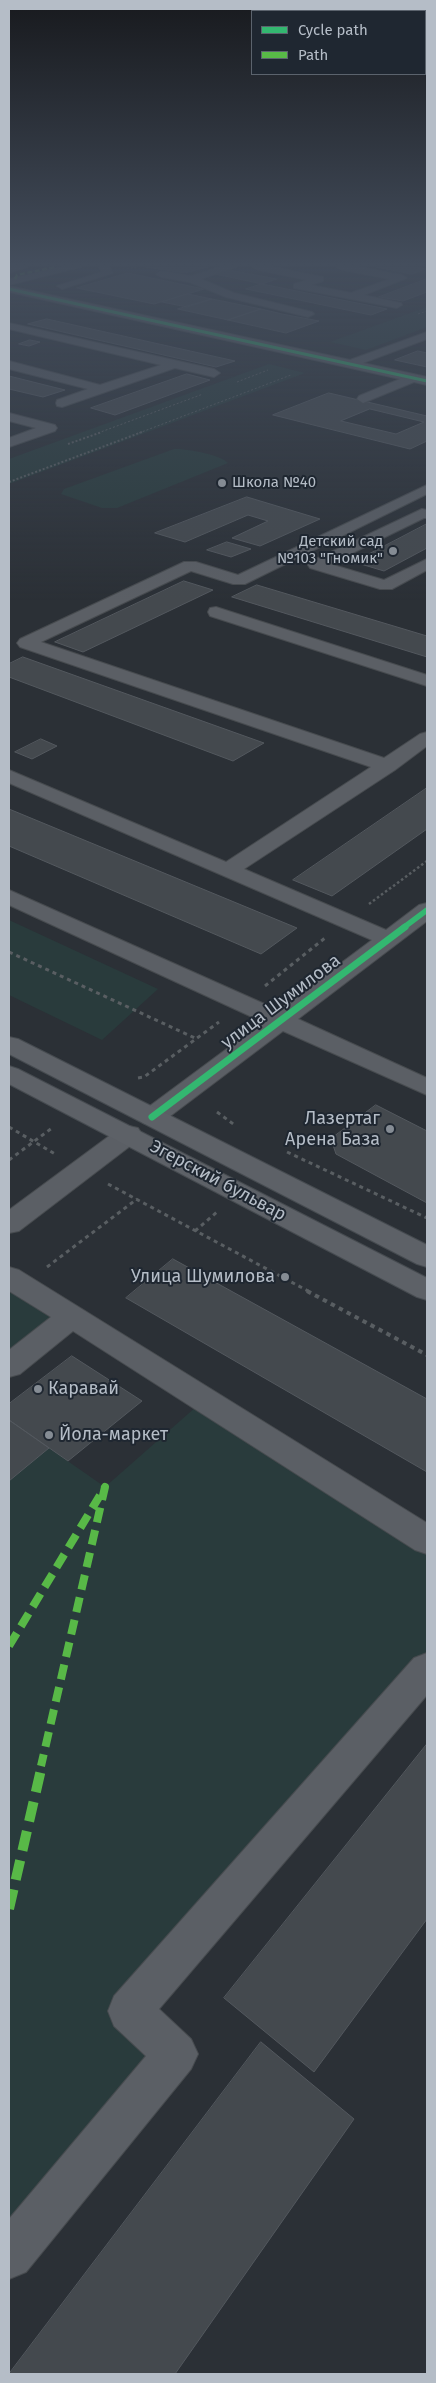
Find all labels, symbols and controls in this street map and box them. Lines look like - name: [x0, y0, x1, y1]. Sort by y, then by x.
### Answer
- legend: [251, 10, 426, 75]
- text: Cycle path: [298, 21, 368, 39]
- text: Path: [298, 46, 328, 64]
- place label: Школа №40: [232, 474, 316, 492]
- marker: Школа №40: [216, 477, 228, 489]
- place label: Детский сад №103 "Гномик": [277, 533, 383, 568]
- marker: Детский сад №103 "Гномик": [387, 545, 399, 557]
- street label: улица Шумилова: [217, 950, 345, 1054]
- place label: Лазертаг Арена База: [285, 1108, 380, 1150]
- marker: Лазертаг Арена База: [384, 1123, 396, 1135]
- street label: Эгерский бульвар: [146, 1136, 290, 1226]
- place label: Улица Шумилова: [131, 1266, 275, 1288]
- marker: Улица Шумилова: [279, 1271, 291, 1283]
- place label: Каравай: [48, 1378, 119, 1400]
- marker: Каравай: [32, 1383, 44, 1395]
- place label: Йола-маркет: [59, 1424, 168, 1446]
- marker: Йола-маркет: [43, 1429, 55, 1441]

